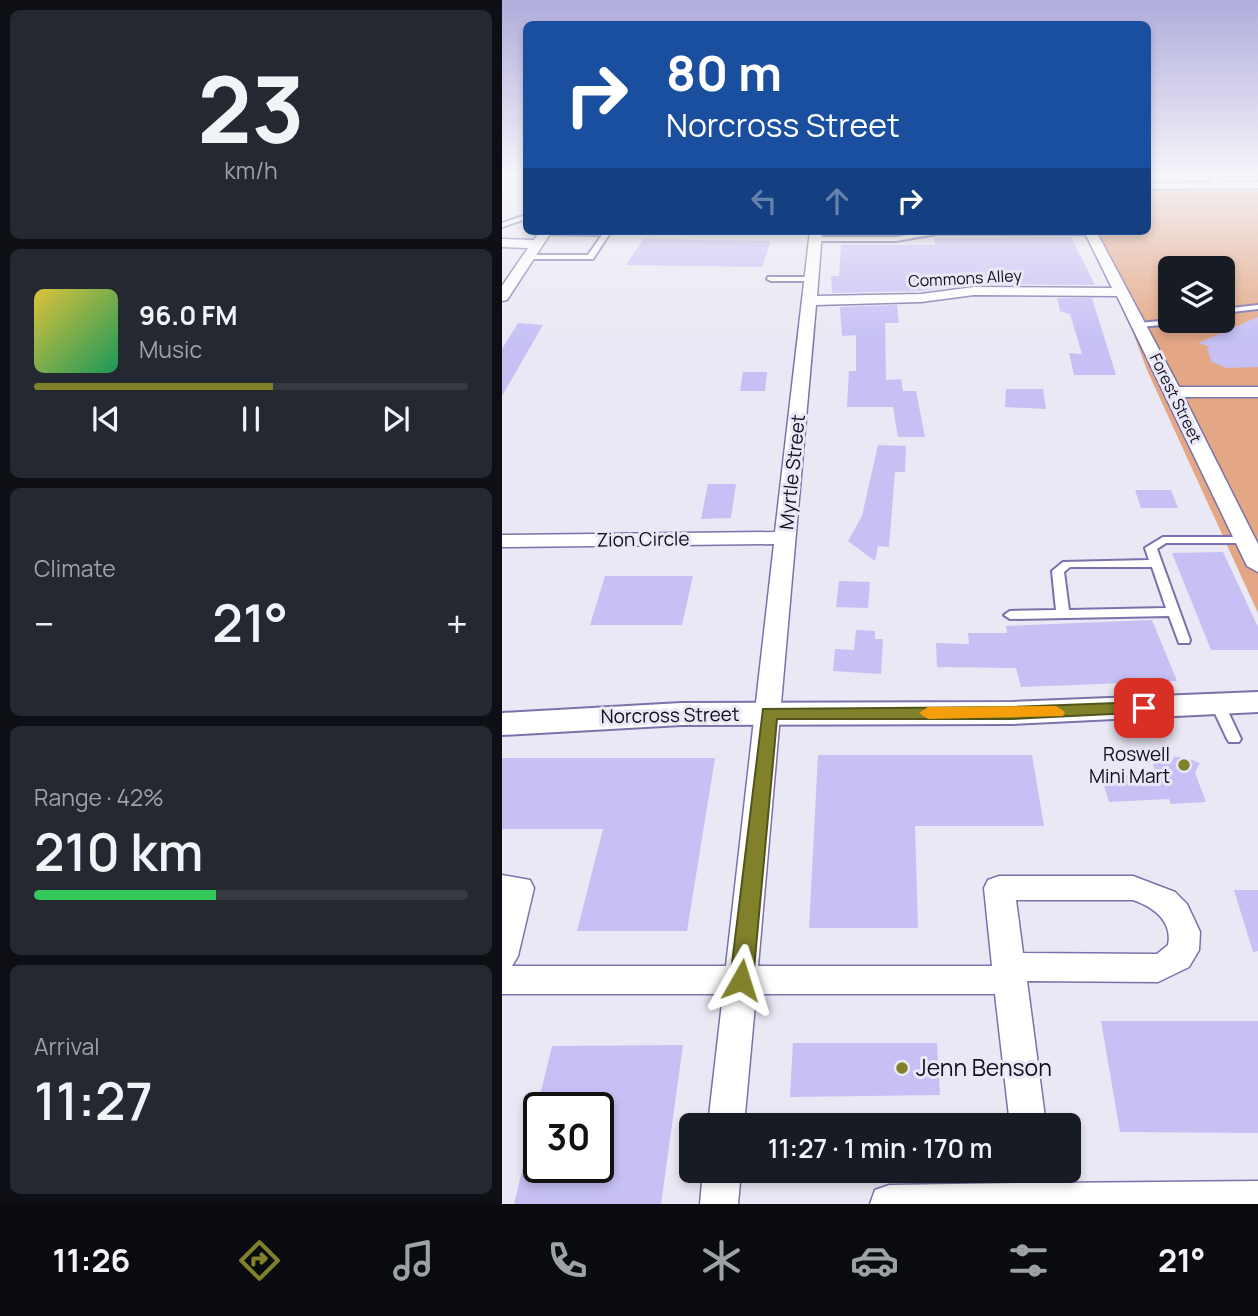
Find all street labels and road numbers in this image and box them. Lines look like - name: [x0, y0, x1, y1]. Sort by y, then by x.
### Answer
- street label: Commons Alley: [908, 264, 1023, 292]
- street label: Forest Street: [1145, 349, 1207, 447]
- street label: Myrtle Street: [773, 413, 811, 531]
- street label: Zion Circle: [596, 525, 690, 553]
- street label: Norcross Street: [600, 701, 740, 729]

